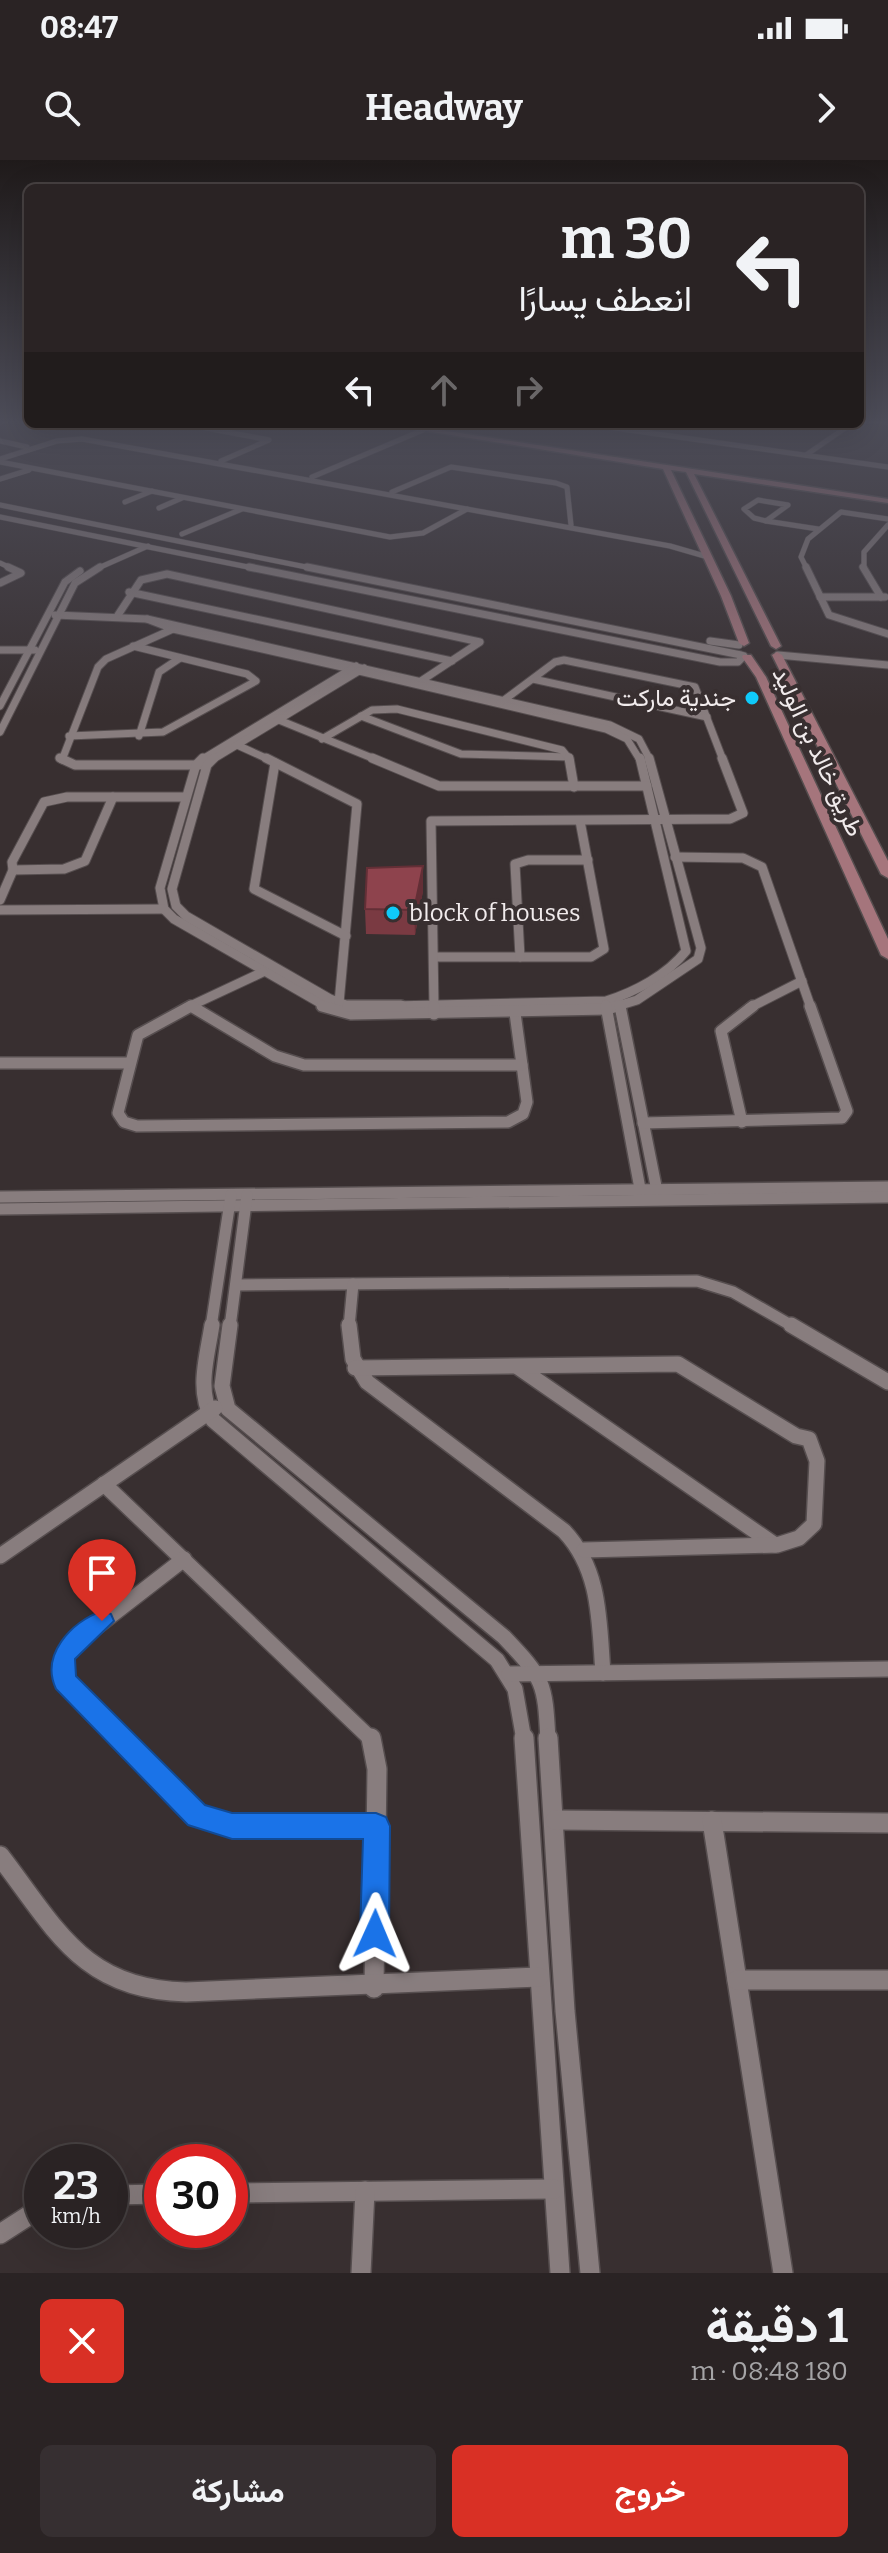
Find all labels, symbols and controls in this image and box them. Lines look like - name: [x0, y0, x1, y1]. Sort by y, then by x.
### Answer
- text: 08:47: [40, 10, 118, 46]
- icon: search: [40, 86, 84, 130]
- text: Headway: [365, 86, 523, 130]
- icon: forward: [804, 86, 848, 130]
- text: 30 m: [561, 206, 692, 273]
- icon: left: [720, 216, 824, 320]
- text: انعطف يسارًا: [519, 277, 692, 321]
- icon: left: [338, 368, 382, 412]
- icon: ahead: [422, 368, 466, 412]
- icon: right: [506, 368, 550, 412]
- street label: طريق خالد بن الوليد: [766, 663, 869, 841]
- place label: جندية ماركت: [616, 684, 736, 713]
- marker: جندية ماركت: [743, 689, 761, 707]
- place label: block of houses: [409, 899, 581, 927]
- marker: block of houses: [384, 904, 402, 922]
- pin: [68, 1539, 136, 1621]
- icon: arrive: [80, 1551, 124, 1595]
- position arrow: [333, 1892, 417, 1976]
- speed limit sign: 30: [144, 2144, 248, 2248]
- text: 23: [53, 2162, 99, 2210]
- text: km/h: [51, 2204, 101, 2228]
- text: 1 دقيقة: [705, 2297, 848, 2355]
- button: close: [40, 2299, 124, 2383]
- text: 180 m · 08:48: [691, 2356, 848, 2387]
- button: مشاركة: [40, 2445, 436, 2537]
- button: خروج: [452, 2445, 848, 2537]

